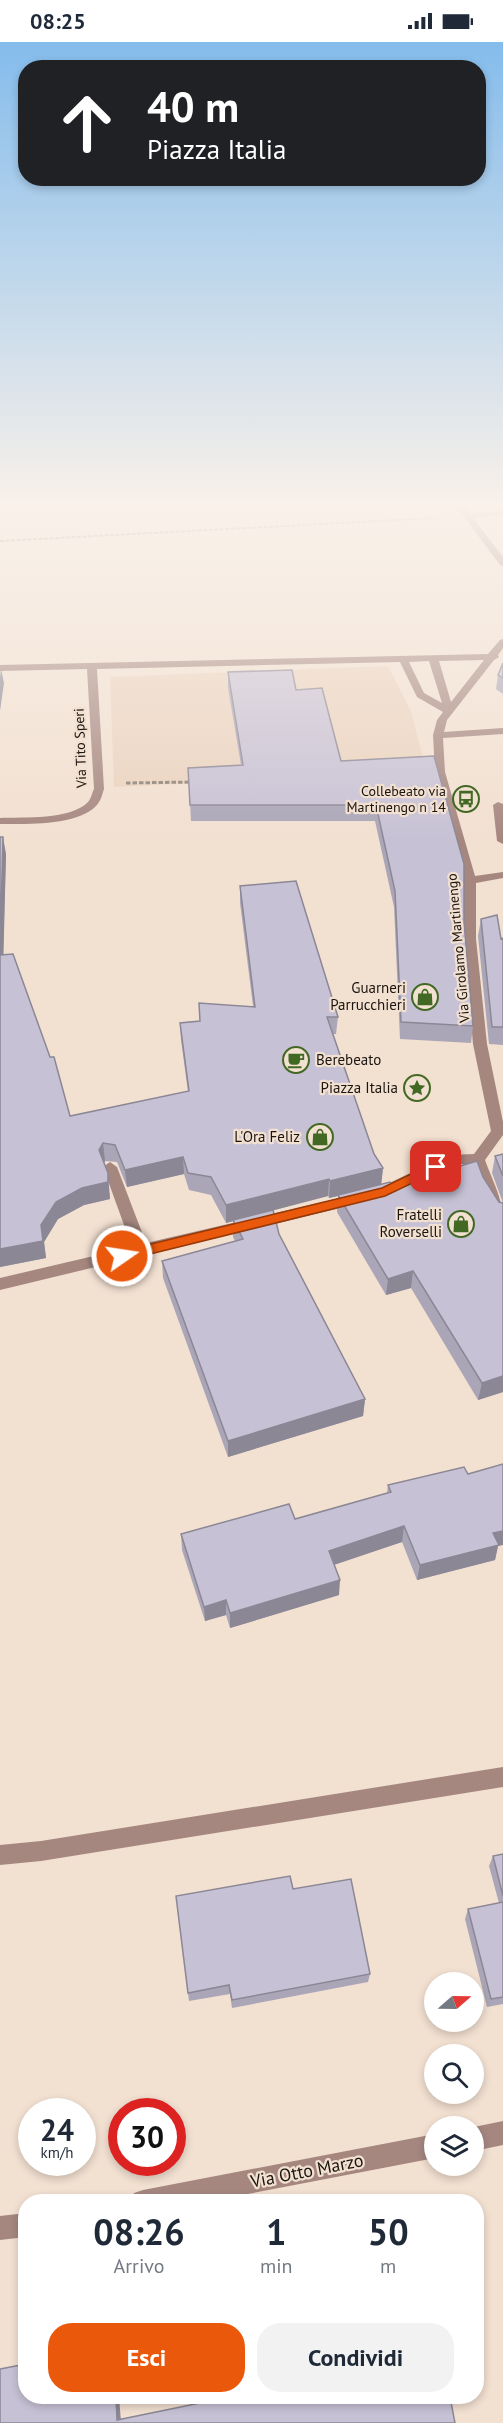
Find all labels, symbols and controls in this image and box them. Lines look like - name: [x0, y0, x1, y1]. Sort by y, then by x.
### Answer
- text: 08:25: [30, 7, 86, 35]
- text: 40 m: [147, 79, 239, 134]
- icon: ahead: [48, 84, 126, 162]
- text: Piazza Italia: [147, 132, 286, 166]
- street label: Via Tito Speri: [70, 708, 90, 789]
- place label: Collebeato via Martinengo n 14: [346, 782, 446, 816]
- bus stop icon: Collebeato via Martinengo n 14: [451, 784, 481, 814]
- street label: Via Girolamo Martinengo: [443, 873, 474, 1024]
- place label: Guarneri Parrucchieri: [330, 978, 406, 1014]
- shop icon: Guarneri Parrucchieri: [410, 982, 440, 1012]
- cafe icon: Berebeato: [281, 1045, 311, 1075]
- place label: Berebeato: [316, 1050, 381, 1069]
- place icon: Piazza Italia: [402, 1073, 432, 1103]
- place label: Piazza Italia: [321, 1078, 398, 1097]
- shop icon: L'Ora Feliz: [305, 1122, 335, 1152]
- place label: L'Ora Feliz: [234, 1127, 300, 1146]
- pin: [410, 1141, 461, 1192]
- icon: arrive: [419, 1150, 452, 1183]
- place label: Fratelli Roverselli: [379, 1205, 442, 1241]
- shop icon: Fratelli Roverselli: [446, 1209, 476, 1239]
- position arrow: [90, 1224, 154, 1288]
- north arrow: [424, 1972, 484, 2032]
- map controls: [424, 1972, 484, 2176]
- button: search: [424, 2044, 484, 2104]
- speed limit sign: 30: [108, 2098, 186, 2176]
- text: 24: [40, 2110, 74, 2149]
- button: layers: [424, 2116, 484, 2176]
- text: km/h: [41, 2143, 73, 2162]
- street label: Via Otto Marzo: [248, 2148, 365, 2193]
- text: 08:26: [93, 2208, 185, 2255]
- text: 1: [266, 2208, 286, 2255]
- text: 50: [368, 2208, 409, 2255]
- text: Arrivo: [114, 2253, 164, 2279]
- text: min: [260, 2253, 293, 2279]
- text: m: [380, 2253, 396, 2279]
- button: Esci: [48, 2323, 245, 2392]
- button: Condividi: [257, 2323, 454, 2392]

